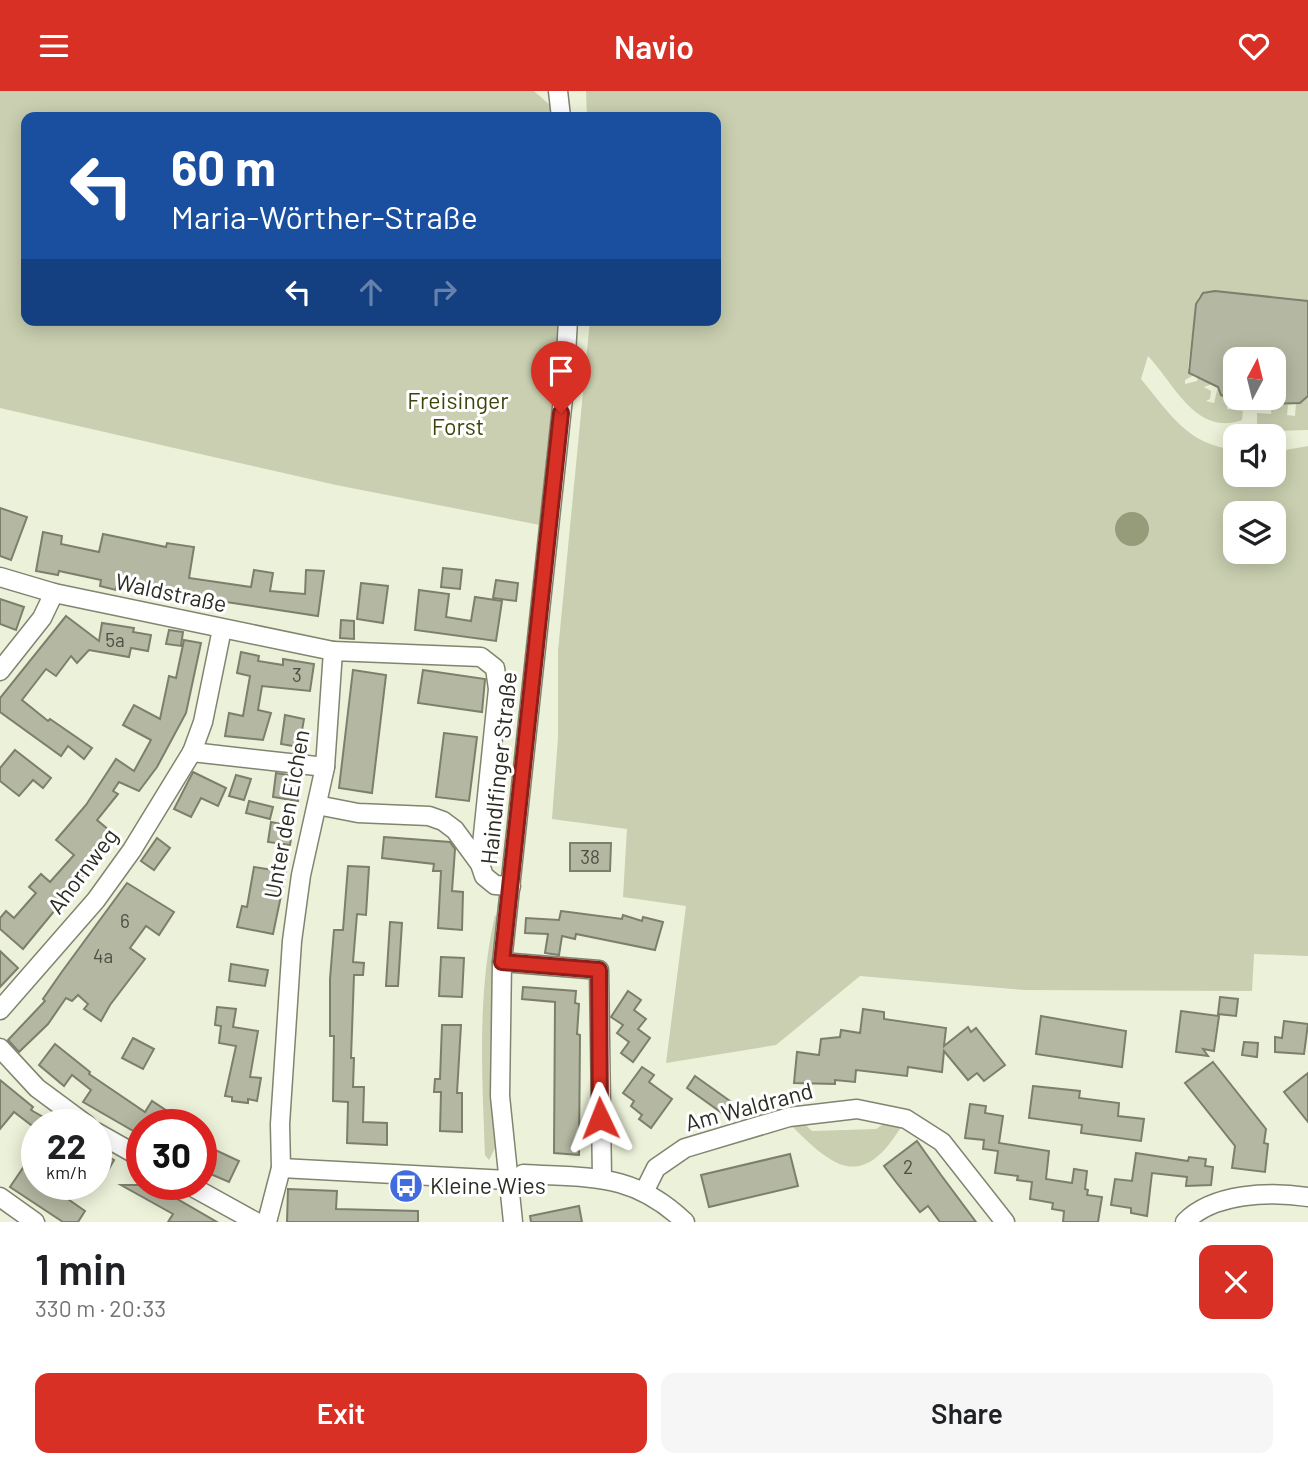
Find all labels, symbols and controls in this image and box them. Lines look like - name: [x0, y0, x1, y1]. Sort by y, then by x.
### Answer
- icon: menu: [35, 27, 73, 65]
- text: Navio: [614, 27, 694, 65]
- icon: heart: [1235, 27, 1273, 65]
- text: 60 m: [171, 137, 276, 196]
- icon: left: [56, 140, 147, 231]
- text: Maria-Wörther-Straße: [171, 197, 478, 235]
- icon: left: [279, 273, 317, 311]
- icon: ahead: [352, 273, 390, 311]
- icon: right: [425, 273, 463, 311]
- pin: [531, 341, 591, 413]
- north arrow: [1223, 347, 1286, 409]
- map controls: [1223, 347, 1286, 564]
- icon: arrive: [542, 352, 580, 390]
- park label: Freisinger Forst: [407, 386, 509, 440]
- button: sound: [1223, 424, 1286, 487]
- button: layers: [1223, 501, 1286, 564]
- street label: Waldstraße: [113, 567, 230, 617]
- house number: 5a: [105, 628, 125, 651]
- house number: 3: [292, 663, 302, 686]
- street label: Haindlfinger Straße: [474, 670, 522, 866]
- street label: Unter den Eichen: [257, 727, 315, 900]
- street label: Ahornweg: [41, 822, 123, 919]
- house number: 38: [580, 845, 600, 868]
- house number: 6: [120, 909, 130, 932]
- house number: 4a: [93, 944, 113, 967]
- street label: Am Waldrand: [682, 1076, 816, 1137]
- position arrow: [563, 1081, 637, 1155]
- speed limit sign: 30: [126, 1109, 217, 1200]
- text: 22: [47, 1124, 86, 1166]
- house number: 2: [903, 1155, 913, 1178]
- text: km/h: [46, 1161, 87, 1183]
- bus stop icon: Kleine Wies: [387, 1167, 425, 1205]
- place label: Kleine Wies: [430, 1171, 546, 1199]
- text: 1 min: [35, 1243, 127, 1293]
- button: close: [1199, 1245, 1273, 1319]
- text: 330 m · 20:33: [35, 1294, 166, 1322]
- button: Exit: [35, 1373, 647, 1453]
- button: Share: [661, 1373, 1273, 1453]

